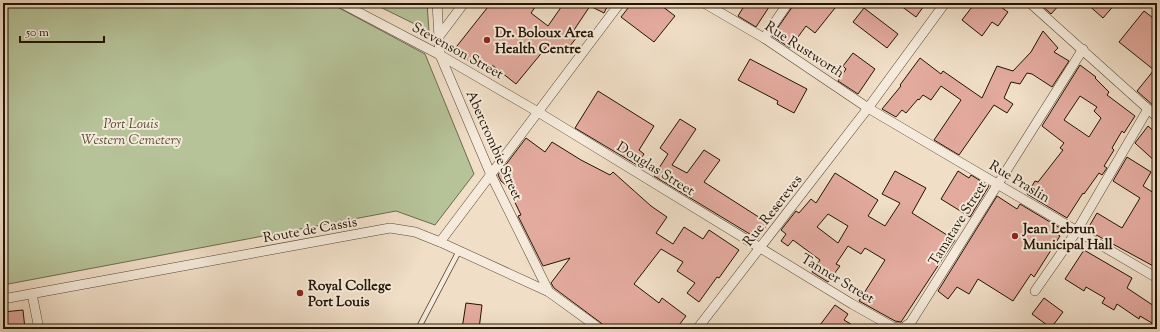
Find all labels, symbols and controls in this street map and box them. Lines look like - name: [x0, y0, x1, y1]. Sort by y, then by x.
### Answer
- street label: Rue Rustworth: [760, 17, 848, 84]
- scale bar: [20, 18, 104, 44]
- street label: Stevenson Street: [408, 18, 507, 85]
- text: 50 m: [25, 24, 49, 42]
- place label: Dr. Boloux Area Health Centre: [495, 24, 594, 60]
- marker: Dr. Boloux Area Health Centre: [482, 35, 492, 45]
- street label: Abercrombie Street: [460, 88, 527, 204]
- park label: Port Louis Western Cemetery: [81, 115, 181, 151]
- street label: Douglas Street: [612, 138, 698, 202]
- street label: Rue Praslin: [985, 157, 1053, 209]
- street label: Rue Resereves: [739, 171, 808, 251]
- street label: Tamatave Street: [925, 178, 993, 270]
- street label: Route de Cassis: [262, 213, 359, 249]
- place label: Jean Lebrun Municipal Hall: [1022, 220, 1113, 256]
- marker: Jean Lebrun Municipal Hall: [1010, 231, 1020, 241]
- street label: Tanner Street: [797, 250, 878, 310]
- place label: Royal College Port Louis: [308, 277, 392, 313]
- marker: Royal College Port Louis: [295, 288, 305, 298]

